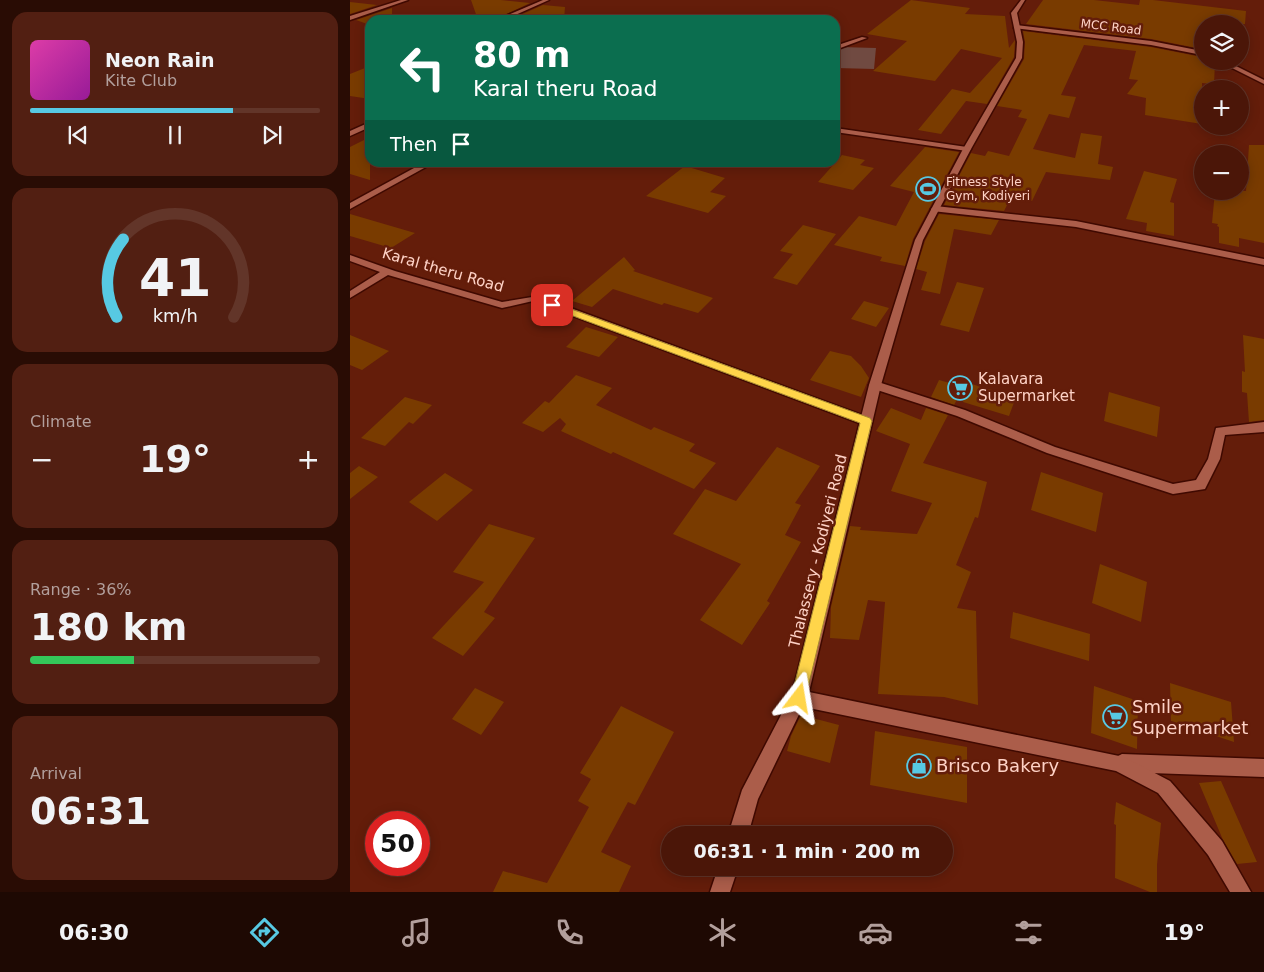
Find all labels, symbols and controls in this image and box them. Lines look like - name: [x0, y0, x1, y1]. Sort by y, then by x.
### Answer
- map controls: [1194, 15, 1249, 200]
- button: layers: [1194, 15, 1249, 70]
- street label: MCC Road: [1080, 16, 1142, 38]
- icon: left: [390, 35, 455, 100]
- text: 80 m: [473, 35, 570, 75]
- text: Neon Rain: [105, 49, 214, 71]
- text: Kite Club: [105, 71, 177, 90]
- text: Karal theru Road: [473, 76, 657, 101]
- button: +: [1194, 80, 1249, 135]
- icon: previous: [64, 121, 92, 149]
- icon: pause: [161, 121, 189, 149]
- icon: next: [258, 121, 286, 149]
- icon: arrive: [447, 130, 475, 158]
- text: Then: [390, 133, 437, 155]
- button: −: [1194, 145, 1249, 200]
- place label: Fitness Style Gym, Kodiyeri: [946, 175, 1030, 203]
- sports icon: Fitness Style Gym, Kodiyeri: [915, 176, 941, 202]
- street label: Karal theru Road: [380, 244, 506, 296]
- text: 41: [139, 248, 211, 308]
- pin: [531, 284, 573, 326]
- icon: arrive: [538, 291, 566, 319]
- text: km/h: [152, 305, 198, 326]
- place label: Kalavara Supermarket: [978, 370, 1075, 405]
- supermarket icon: Kalavara Supermarket: [947, 375, 973, 401]
- text: Climate: [30, 412, 92, 431]
- text: 19°: [139, 437, 211, 481]
- text: −: [30, 443, 53, 476]
- text: +: [297, 443, 320, 476]
- street label: Thalassery - Kodiyeri Road: [785, 452, 851, 651]
- text: Range · 36%: [30, 580, 132, 599]
- text: 180 km: [30, 605, 187, 649]
- position arrow: [772, 671, 824, 723]
- place label: Smile Supermarket: [1132, 696, 1248, 738]
- supermarket icon: Smile Supermarket: [1102, 704, 1128, 730]
- shop icon: Brisco Bakery: [906, 753, 932, 779]
- place label: Brisco Bakery: [936, 755, 1059, 776]
- text: Arrival: [30, 764, 82, 783]
- text: 06:31: [30, 789, 151, 833]
- speed limit sign: 50: [365, 811, 430, 876]
- text: 06:31 · 1 min · 200 m: [693, 840, 921, 862]
- icon: directions: [247, 915, 282, 950]
- icon: music: [399, 915, 434, 950]
- icon: phone: [552, 915, 587, 950]
- icon: climate: [705, 915, 740, 950]
- icon: car: [858, 915, 893, 950]
- icon: filters: [1011, 915, 1046, 950]
- text: 06:30: [59, 920, 129, 945]
- text: 19°: [1163, 920, 1205, 945]

